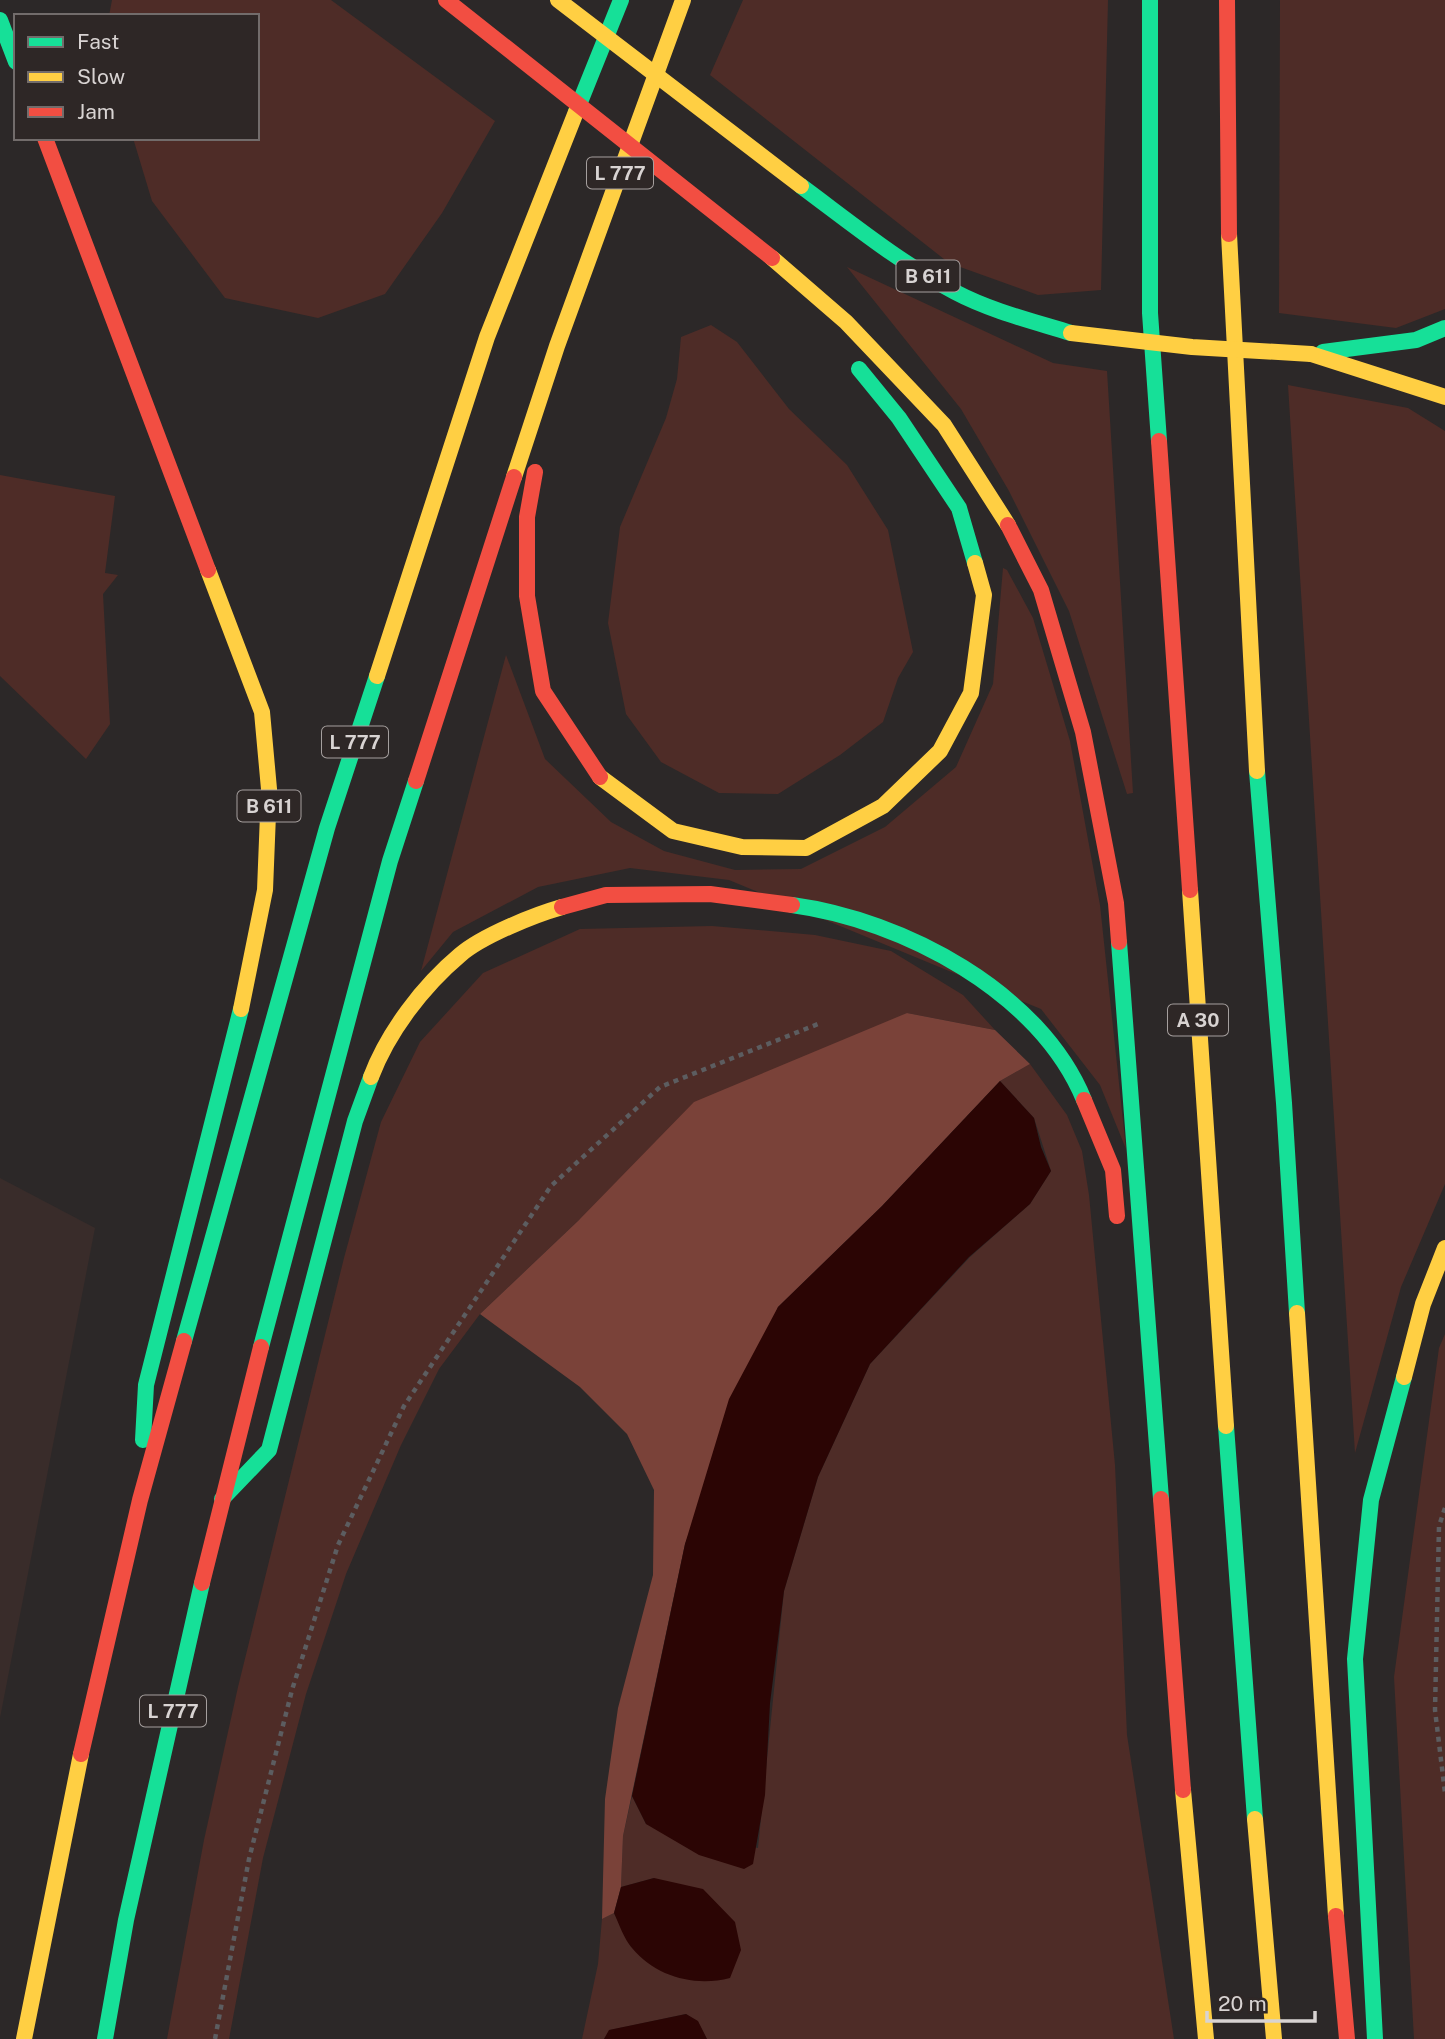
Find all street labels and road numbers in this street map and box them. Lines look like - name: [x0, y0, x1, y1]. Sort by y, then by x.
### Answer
- road number: L 777: [587, 158, 653, 188]
- road number: B 611: [897, 260, 960, 292]
- road number: L 777: [322, 726, 388, 758]
- road number: B 611: [238, 790, 300, 821]
- road number: A 30: [1168, 1004, 1228, 1036]
- road number: L 777: [140, 1695, 206, 1726]

